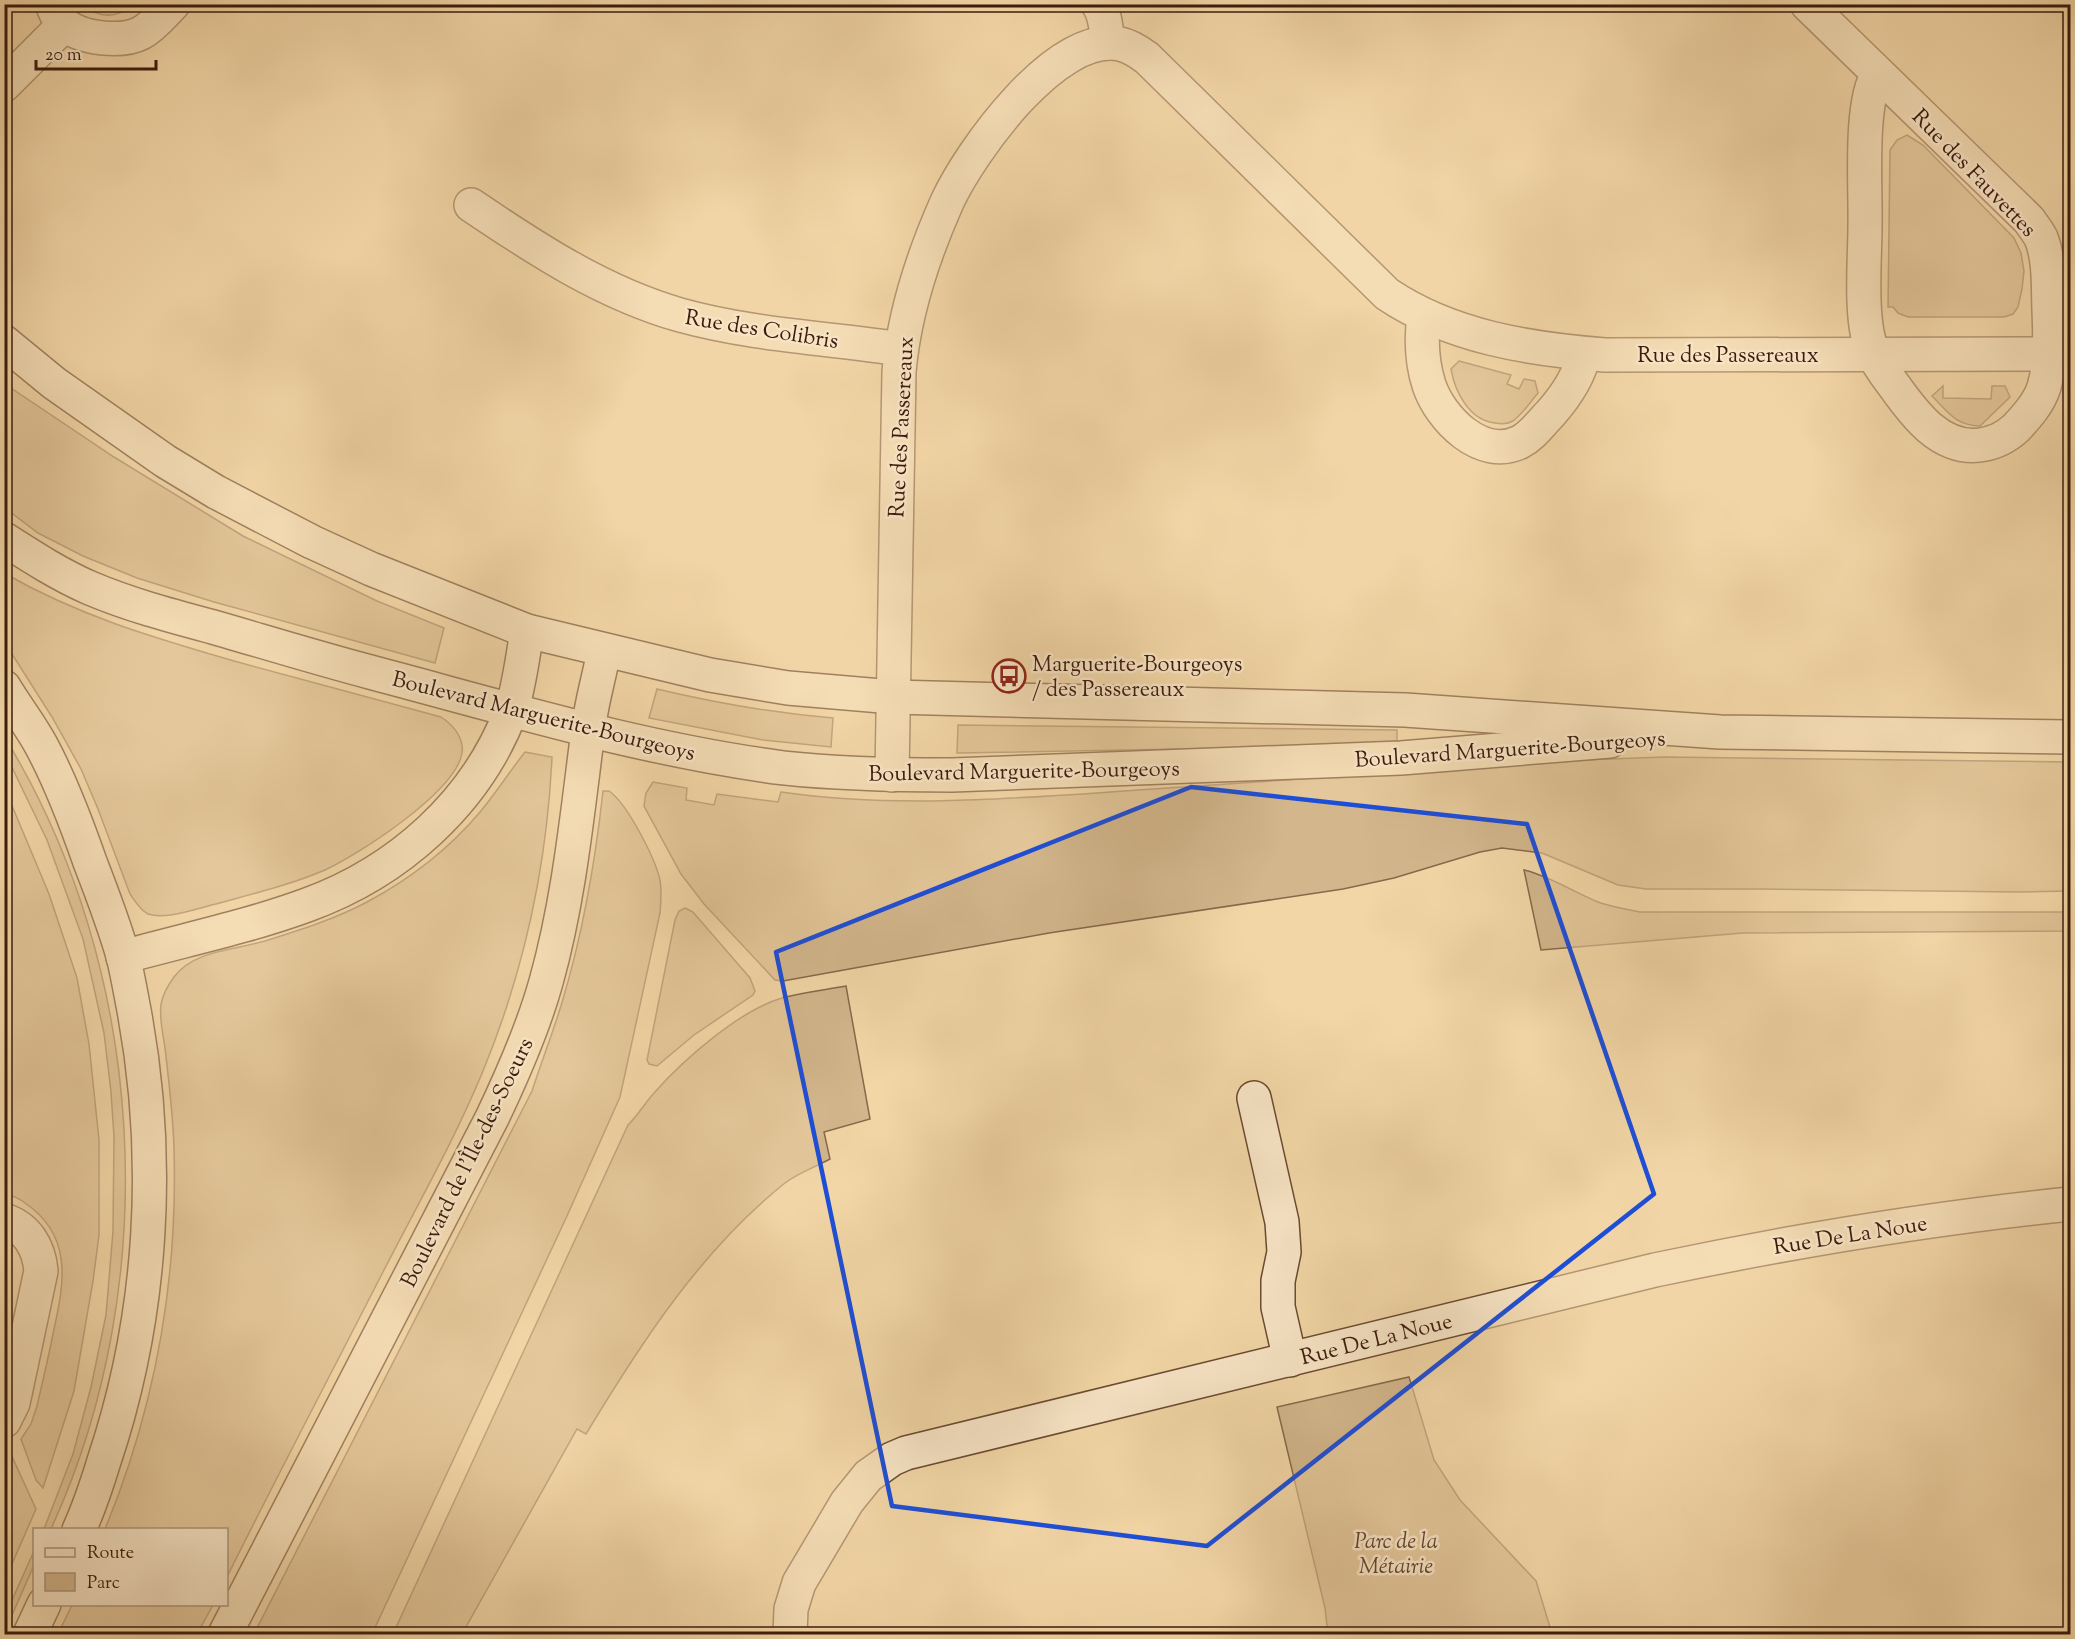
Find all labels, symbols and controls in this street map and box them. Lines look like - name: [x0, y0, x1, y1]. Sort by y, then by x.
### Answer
- scale bar: [36, 33, 156, 71]
- text: 20 m: [45, 43, 82, 69]
- street label: Rue des Fauvettes: [1903, 103, 2043, 246]
- street label: Rue des Colibris: [683, 303, 841, 359]
- street label: Rue des Passereaux: [882, 336, 924, 519]
- street label: Rue des Passereaux: [1637, 341, 1819, 373]
- place label: Marguerite-Bourgeoys / des Passereaux: [1032, 650, 1242, 707]
- bus stop icon: Marguerite-Bourgeoys / des Passereaux: [991, 658, 1027, 694]
- street label: Boulevard Marguerite-Bourgeoys: [388, 665, 698, 771]
- street label: Boulevard Marguerite-Bourgeoys: [1354, 724, 1667, 778]
- street label: Boulevard Marguerite-Bourgeoys: [868, 754, 1180, 792]
- street label: Boulevard de l'Île-des-Soeurs: [394, 1033, 543, 1294]
- street label: Rue De La Noue: [1771, 1209, 1930, 1265]
- street label: Rue De La Noue: [1297, 1307, 1456, 1375]
- park label: Parc de la Métairie: [1354, 1527, 1438, 1584]
- legend: [33, 1528, 228, 1606]
- text: Route: [87, 1541, 134, 1567]
- text: Parc: [87, 1571, 120, 1597]

